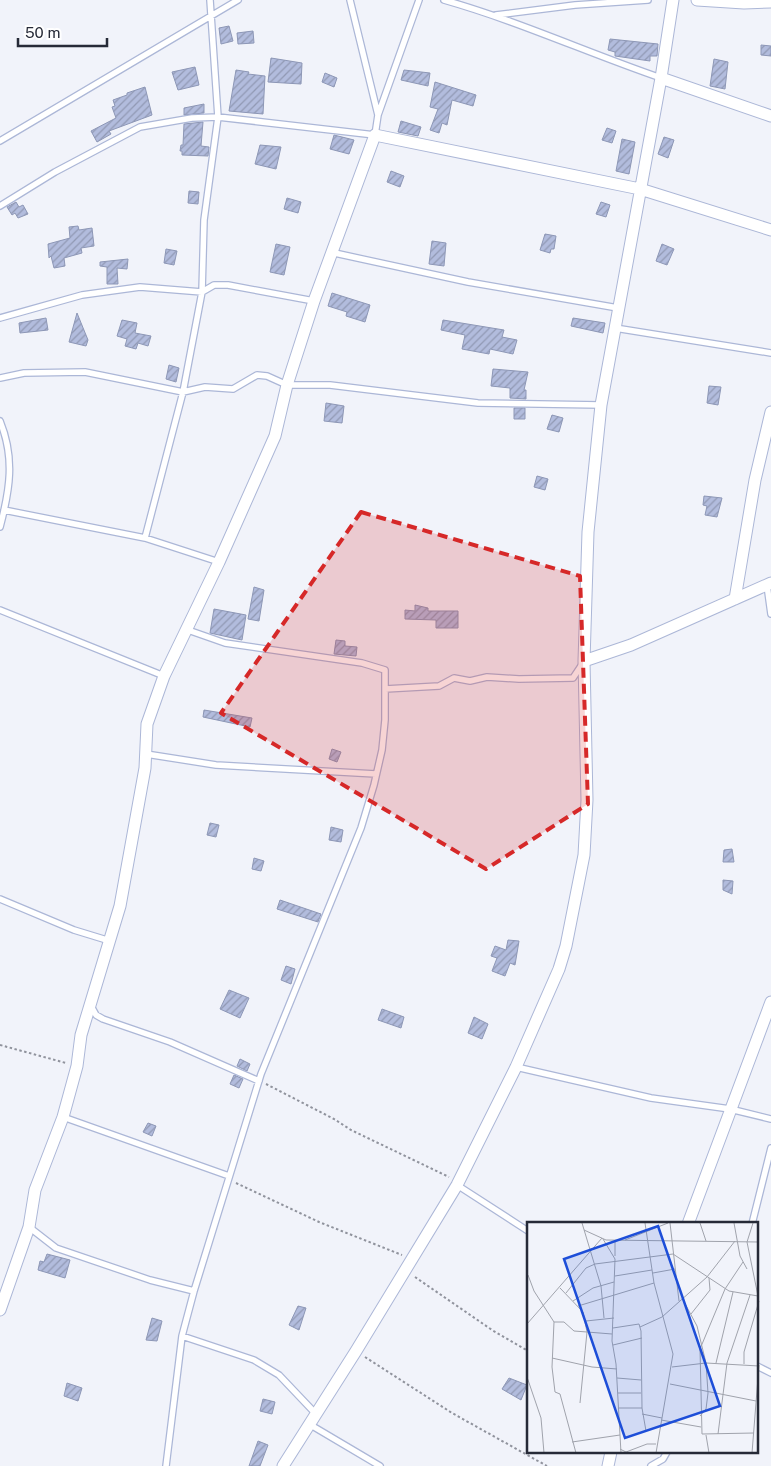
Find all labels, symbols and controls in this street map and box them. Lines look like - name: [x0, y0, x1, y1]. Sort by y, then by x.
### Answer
- scale bar: [18, 15, 106, 47]
- text: 50 m: [25, 24, 60, 41]
- inset map: [527, 1222, 758, 1454]

